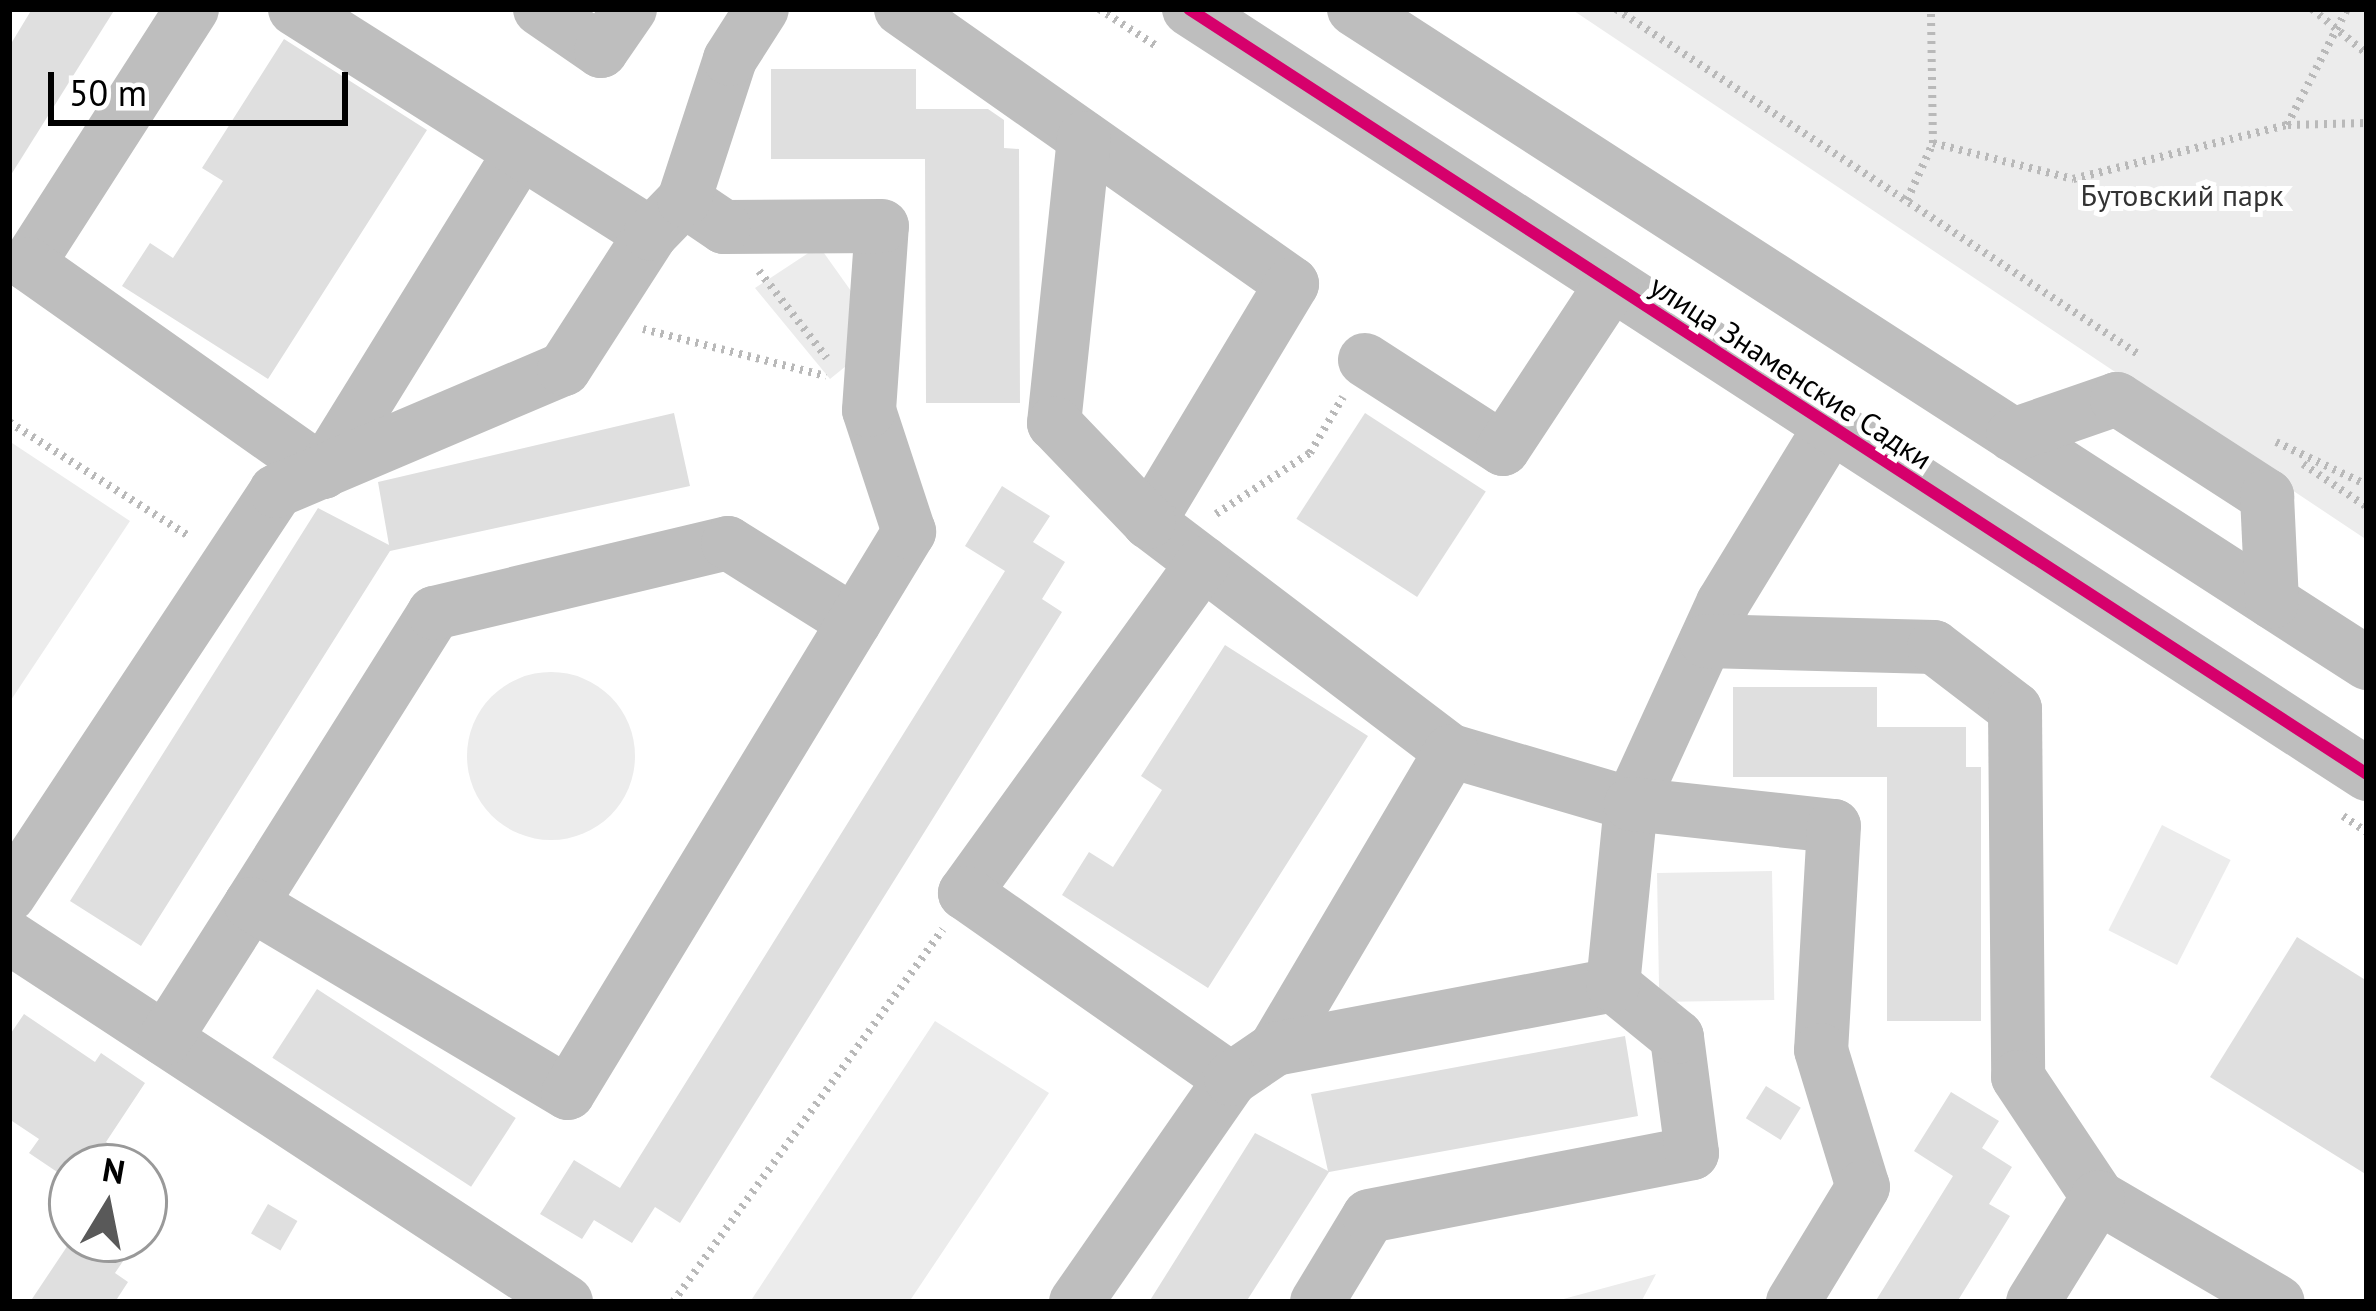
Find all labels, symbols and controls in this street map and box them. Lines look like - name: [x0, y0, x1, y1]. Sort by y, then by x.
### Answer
- scale bar: [54, 48, 354, 122]
- text: 50 m: [69, 69, 147, 116]
- park label: Бутовский парк: [2080, 177, 2284, 213]
- street label: улица Знаменские Садки: [1643, 267, 1939, 477]
- north arrow: [48, 1143, 168, 1263]
- text: N: [99, 1147, 128, 1193]

